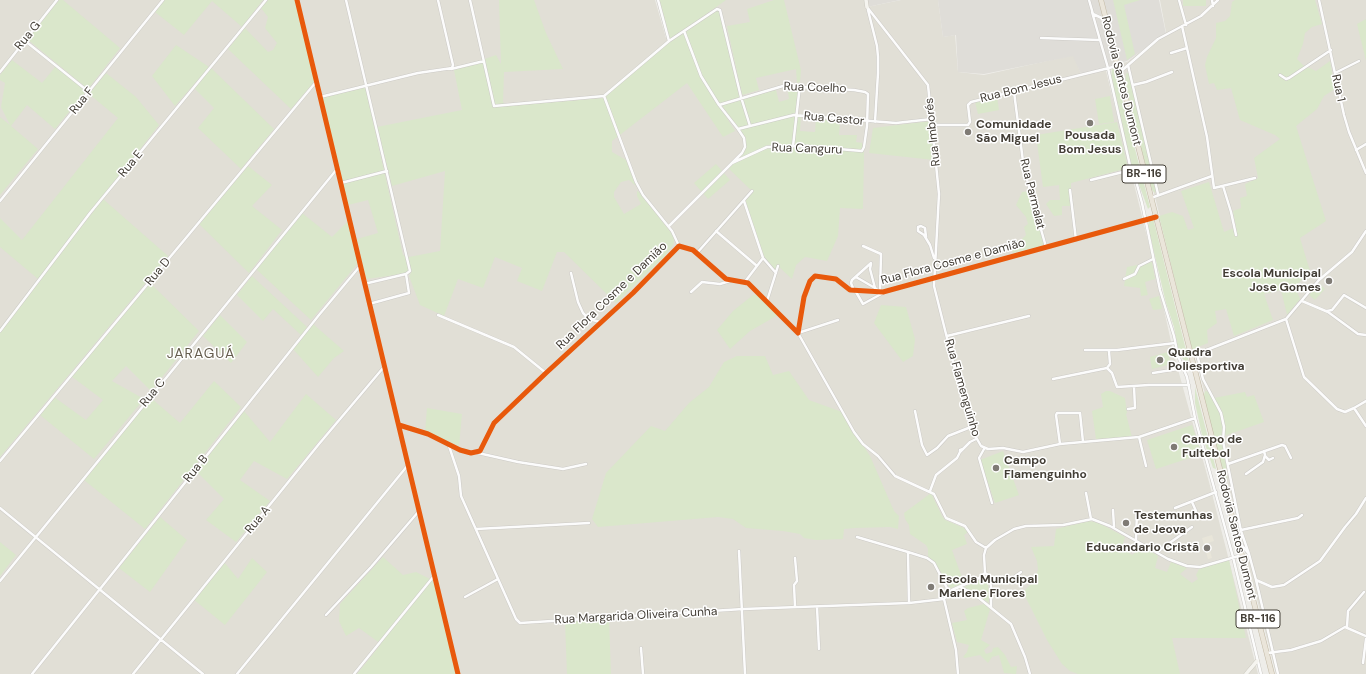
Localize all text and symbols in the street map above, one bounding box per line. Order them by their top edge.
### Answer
street label: Rodovia Santos Dumont [1098,15,1144,147]
street label: Rua G [12,19,44,53]
street label: Rua Bom Jesus [979,72,1063,106]
street label: Rua 1 [1328,73,1348,103]
street label: Rua Coelho [783,80,847,96]
street label: Rua F [67,85,97,117]
street label: Rua Imborés [922,97,944,167]
street label: Rua Castor [803,109,865,129]
place label: Comunidade São Miguel [976,118,1052,146]
marker: Pousada Bom Jesus [1085,118,1095,128]
marker: Comunidade São Miguel [963,127,973,137]
place label: Pousada Bom Jesus [1059,129,1121,157]
street label: Rua Canguru [771,141,843,157]
street label: Rua E [116,148,146,180]
street label: Rua Parmalat [1016,157,1048,231]
road number: BR-116 [1122,165,1166,183]
street label: Rua Flora Cosme e Damião [879,236,1027,288]
street label: Rua Flora Cosme e Damião [554,239,670,353]
street label: Rua D [142,255,174,289]
place label: Escola Municipal Jose Gomes [1223,267,1321,295]
marker: Escola Municipal Jose Gomes [1324,276,1334,286]
street label: Rua Flamenguinho [941,337,983,439]
district label: JARAGUÁ [167,346,235,362]
place label: Quadra Poliesportiva [1168,346,1245,374]
marker: Quadra Poliesportiva [1155,355,1165,365]
street label: Rua C [137,376,169,410]
place label: Campo de Fultebol [1182,433,1242,461]
marker: Campo de Fultebol [1169,442,1179,452]
street label: Rua B [181,452,211,486]
place label: Campo Flamenguinho [1004,454,1087,482]
marker: Campo Flamenguinho [991,463,1001,473]
street label: Rodovia Santos Dumont [1213,469,1259,601]
street label: Rua A [242,503,274,537]
place label: Testemunhas de Jeova [1134,509,1213,537]
marker: Testemunhas de Jeova [1121,518,1131,528]
place label: Educandario Cristã [1086,541,1199,555]
marker: Educandario Cristã [1202,543,1212,553]
place label: Escola Municipal Marlene Flores [939,573,1037,601]
marker: Escola Municipal Marlene Flores [926,582,936,592]
street label: Rua Margarida Oliveira Cunha [554,605,718,627]
road number: BR-116 [1236,610,1280,628]

